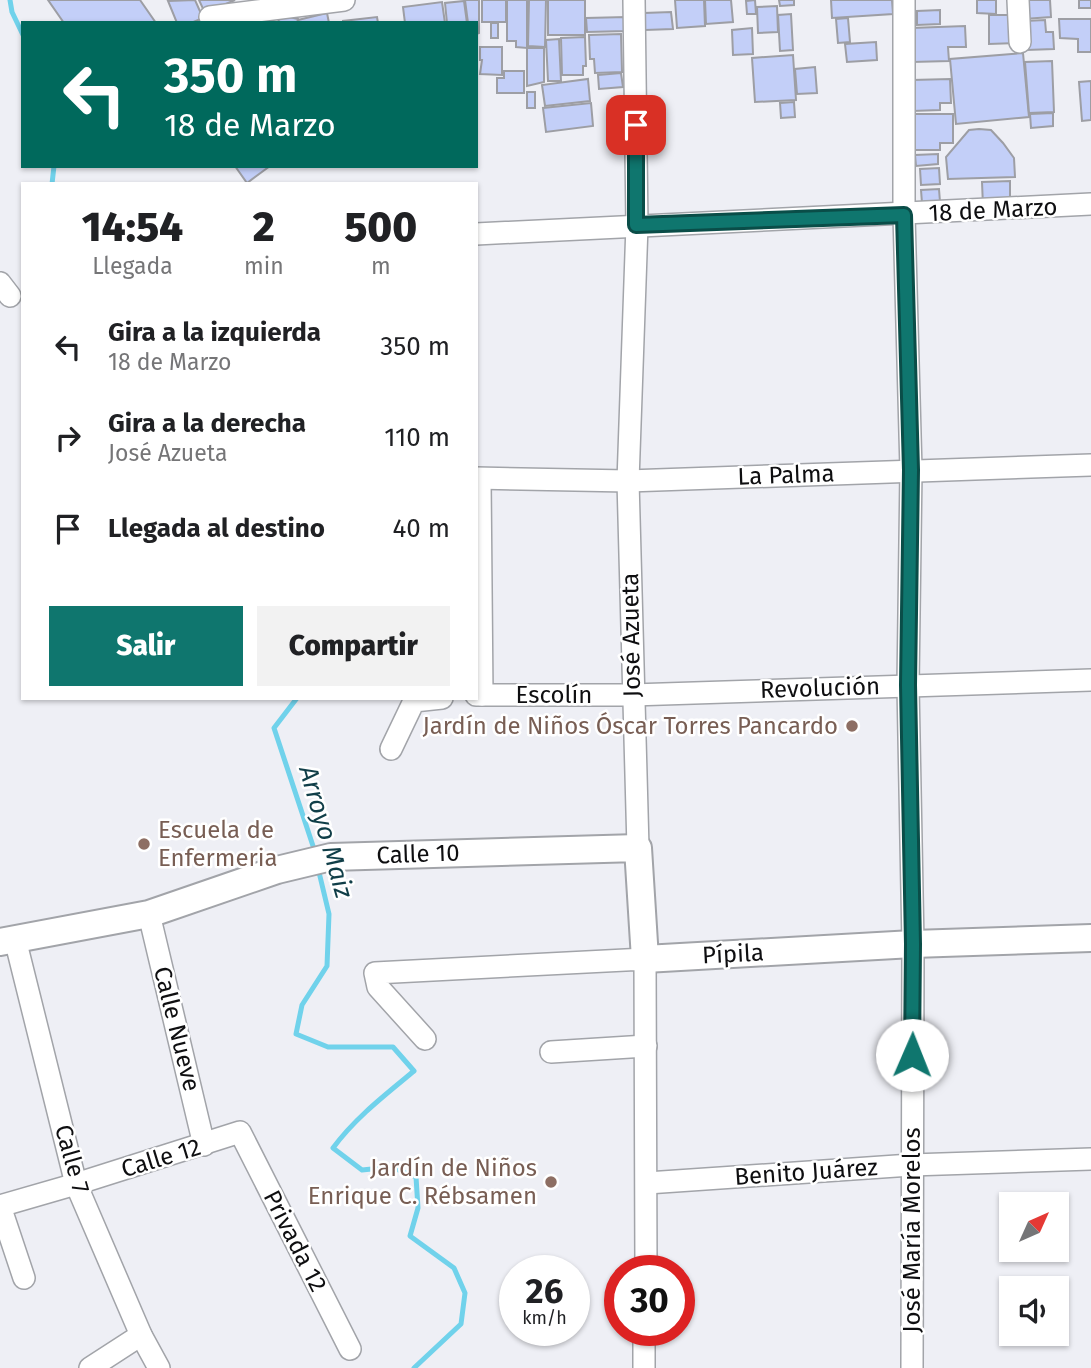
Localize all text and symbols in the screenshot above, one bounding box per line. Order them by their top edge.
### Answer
text: 350 m [164,46,297,105]
icon: left [49,49,140,140]
pin [606,95,666,155]
text: 18 de Marzo [164,106,336,144]
icon: arrive [617,106,655,144]
street label: 18 de Marzo [928,193,1058,227]
text: 14:54 [82,202,183,252]
text: 2 [253,202,275,252]
text: 500 [344,202,417,252]
text: Llegada [92,252,173,280]
text: min [244,252,284,280]
text: m [371,252,391,280]
text: Gira a la izquierda [108,317,321,348]
icon: left [49,328,87,366]
text: 350 m [380,331,450,362]
text: 18 de Marzo [108,348,232,376]
text: Gira a la derecha [108,408,306,439]
icon: right [49,419,87,457]
text: 110 m [384,422,450,453]
text: José Azueta [108,439,227,467]
street label: La Palma [737,459,835,491]
icon: arrive [49,510,87,548]
text: Llegada al destino [108,513,325,544]
text: 40 m [392,513,450,544]
street label: José Azueta [616,572,646,698]
button: Salir [49,606,243,686]
button: Compartir [257,606,450,686]
street label: Revolución [759,672,881,704]
street label: Escolín [516,681,592,709]
place label: Jardín de Niños Óscar Torres Pancardo [422,711,838,740]
marker: Jardín de Niños Óscar Torres Pancardo [844,718,860,734]
water label: Arroyo Maiz [292,761,360,903]
place label: Escuela de Enfermeria [158,816,278,872]
marker: Escuela de Enfermeria [136,836,152,852]
street label: Calle 10 [376,839,460,869]
street label: Pípila [701,938,765,970]
street label: Calle Nueve [148,964,206,1094]
position arrow [875,1018,949,1092]
street label: Calle 7 [49,1121,95,1197]
street label: José María Morelos [898,1127,926,1333]
street label: Calle 12 [118,1133,204,1183]
street label: Benito Juárez [733,1153,879,1191]
place label: Jardín de Niños Enrique C. Rébsamen [308,1154,537,1210]
marker: Jardín de Niños Enrique C. Rébsamen [543,1174,559,1190]
street label: Privada 12 [258,1186,332,1296]
north arrow [999,1192,1069,1262]
map controls [999,1192,1069,1346]
speed limit sign: 30 [604,1255,695,1346]
text: 26 [526,1270,563,1312]
button: sound [999,1276,1069,1346]
text: km/h [522,1307,567,1329]

